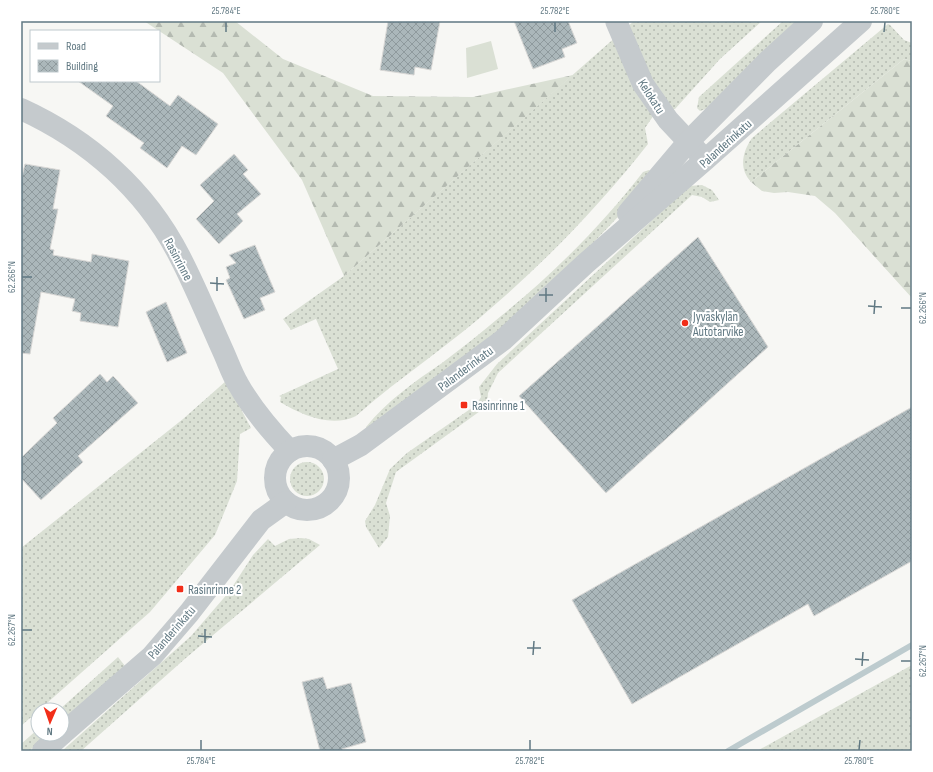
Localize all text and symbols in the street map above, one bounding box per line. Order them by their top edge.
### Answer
text: 25.784°E [211,5,241,17]
text: 25.782°E [540,5,570,17]
text: 25.780°E [870,5,900,17]
legend [30,30,160,82]
text: Road [66,39,86,54]
text: Building [66,59,98,74]
street label: Kelokatu [634,76,668,117]
street label: Palanderinkatu [696,116,755,171]
street label: Rasinrinne [160,235,196,284]
text: 62.266°N [6,261,18,293]
text: 62.266°N [917,292,929,324]
place label: Jyväskylän Autotarvike [692,309,743,340]
marker: Jyväskylän Autotarvike [680,318,690,328]
street label: Palanderinkatu [435,343,496,395]
place label: Rasinrinne 1 [472,398,525,414]
marker: Rasinrinne 1 [459,400,469,410]
place label: Rasinrinne 2 [188,582,241,598]
marker: Rasinrinne 2 [175,584,185,594]
street label: Palanderinkatu [144,603,199,662]
text: 62.267°N [6,614,18,646]
text: 62.267°N [917,645,929,677]
north arrow [30,702,70,742]
text: N [46,725,53,738]
text: 25.784°E [186,755,216,767]
text: 25.782°E [515,755,545,767]
text: 25.780°E [844,755,874,767]

